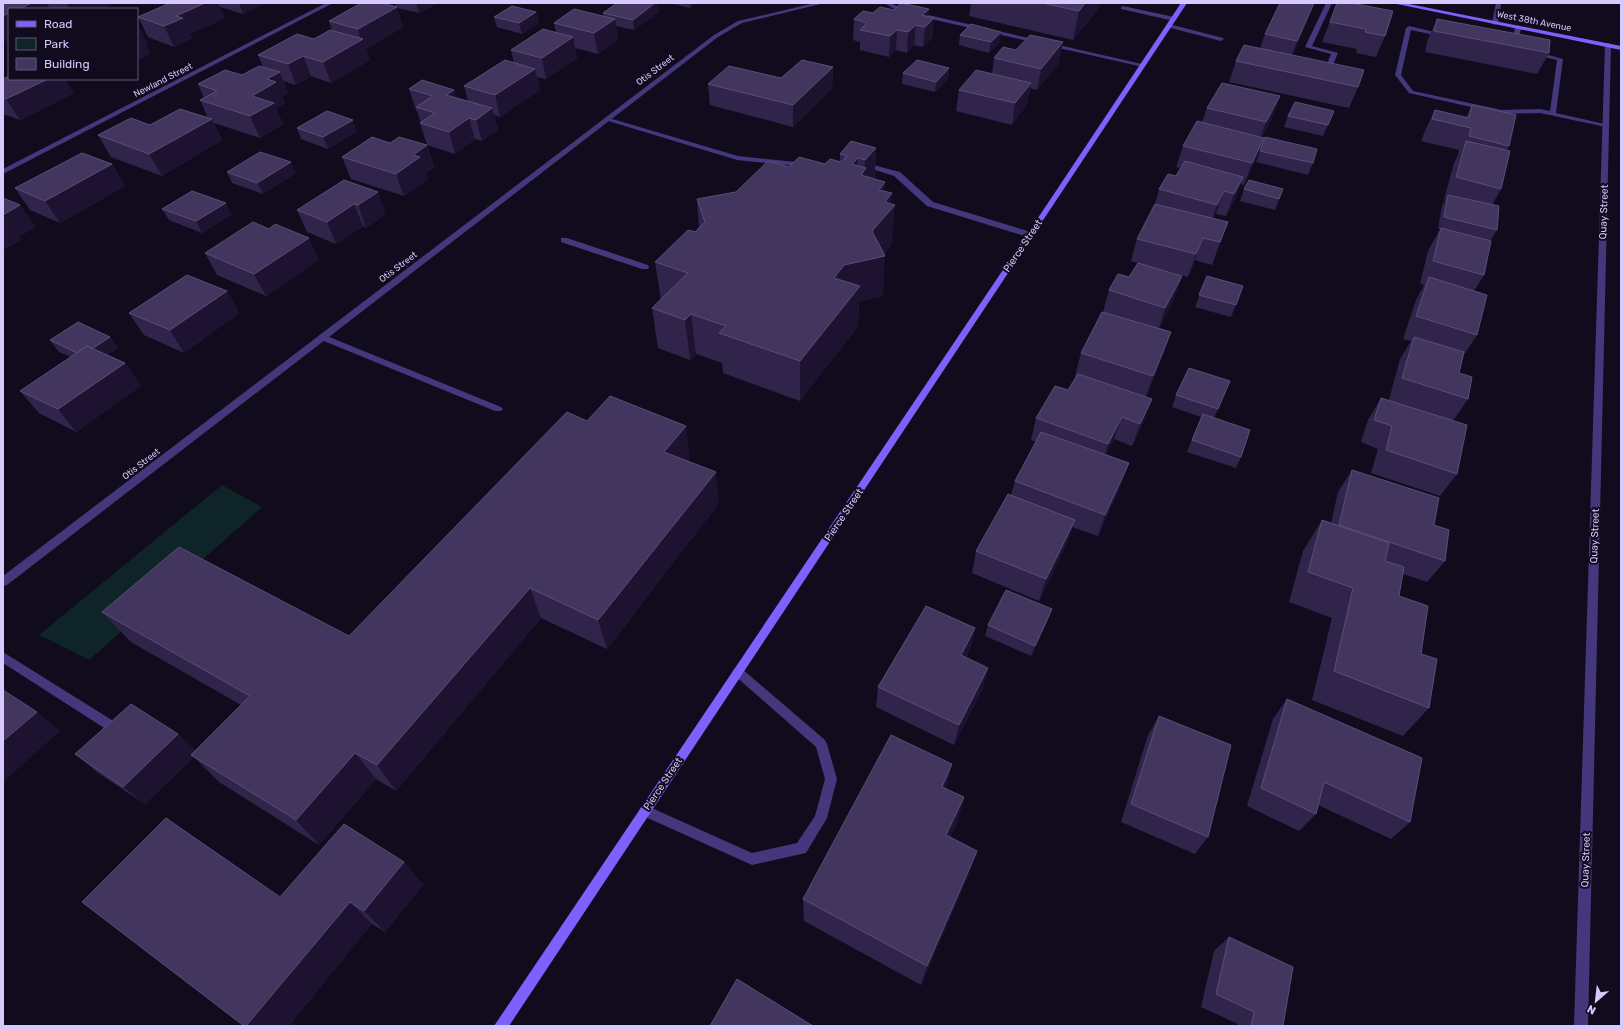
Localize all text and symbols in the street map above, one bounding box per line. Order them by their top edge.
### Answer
legend [8,8,138,80]
street label: West 38th Avenue [1496,9,1572,33]
text: Road [44,17,72,31]
text: Park [44,37,70,51]
street label: Otis Street [634,52,676,87]
text: Building [44,57,90,71]
street label: Newland Street [132,61,194,99]
street label: Quay Street [1597,184,1611,240]
street label: Pierce Street [1001,217,1045,274]
street label: Otis Street [377,249,419,284]
street label: Otis Street [120,446,162,482]
street label: Pierce Street [822,486,866,543]
street label: Quay Street [1588,508,1602,564]
street label: Pierce Street [641,755,685,812]
street label: Quay Street [1579,832,1593,888]
north arrow [1576,981,1616,1021]
text: N [1585,1002,1598,1017]

